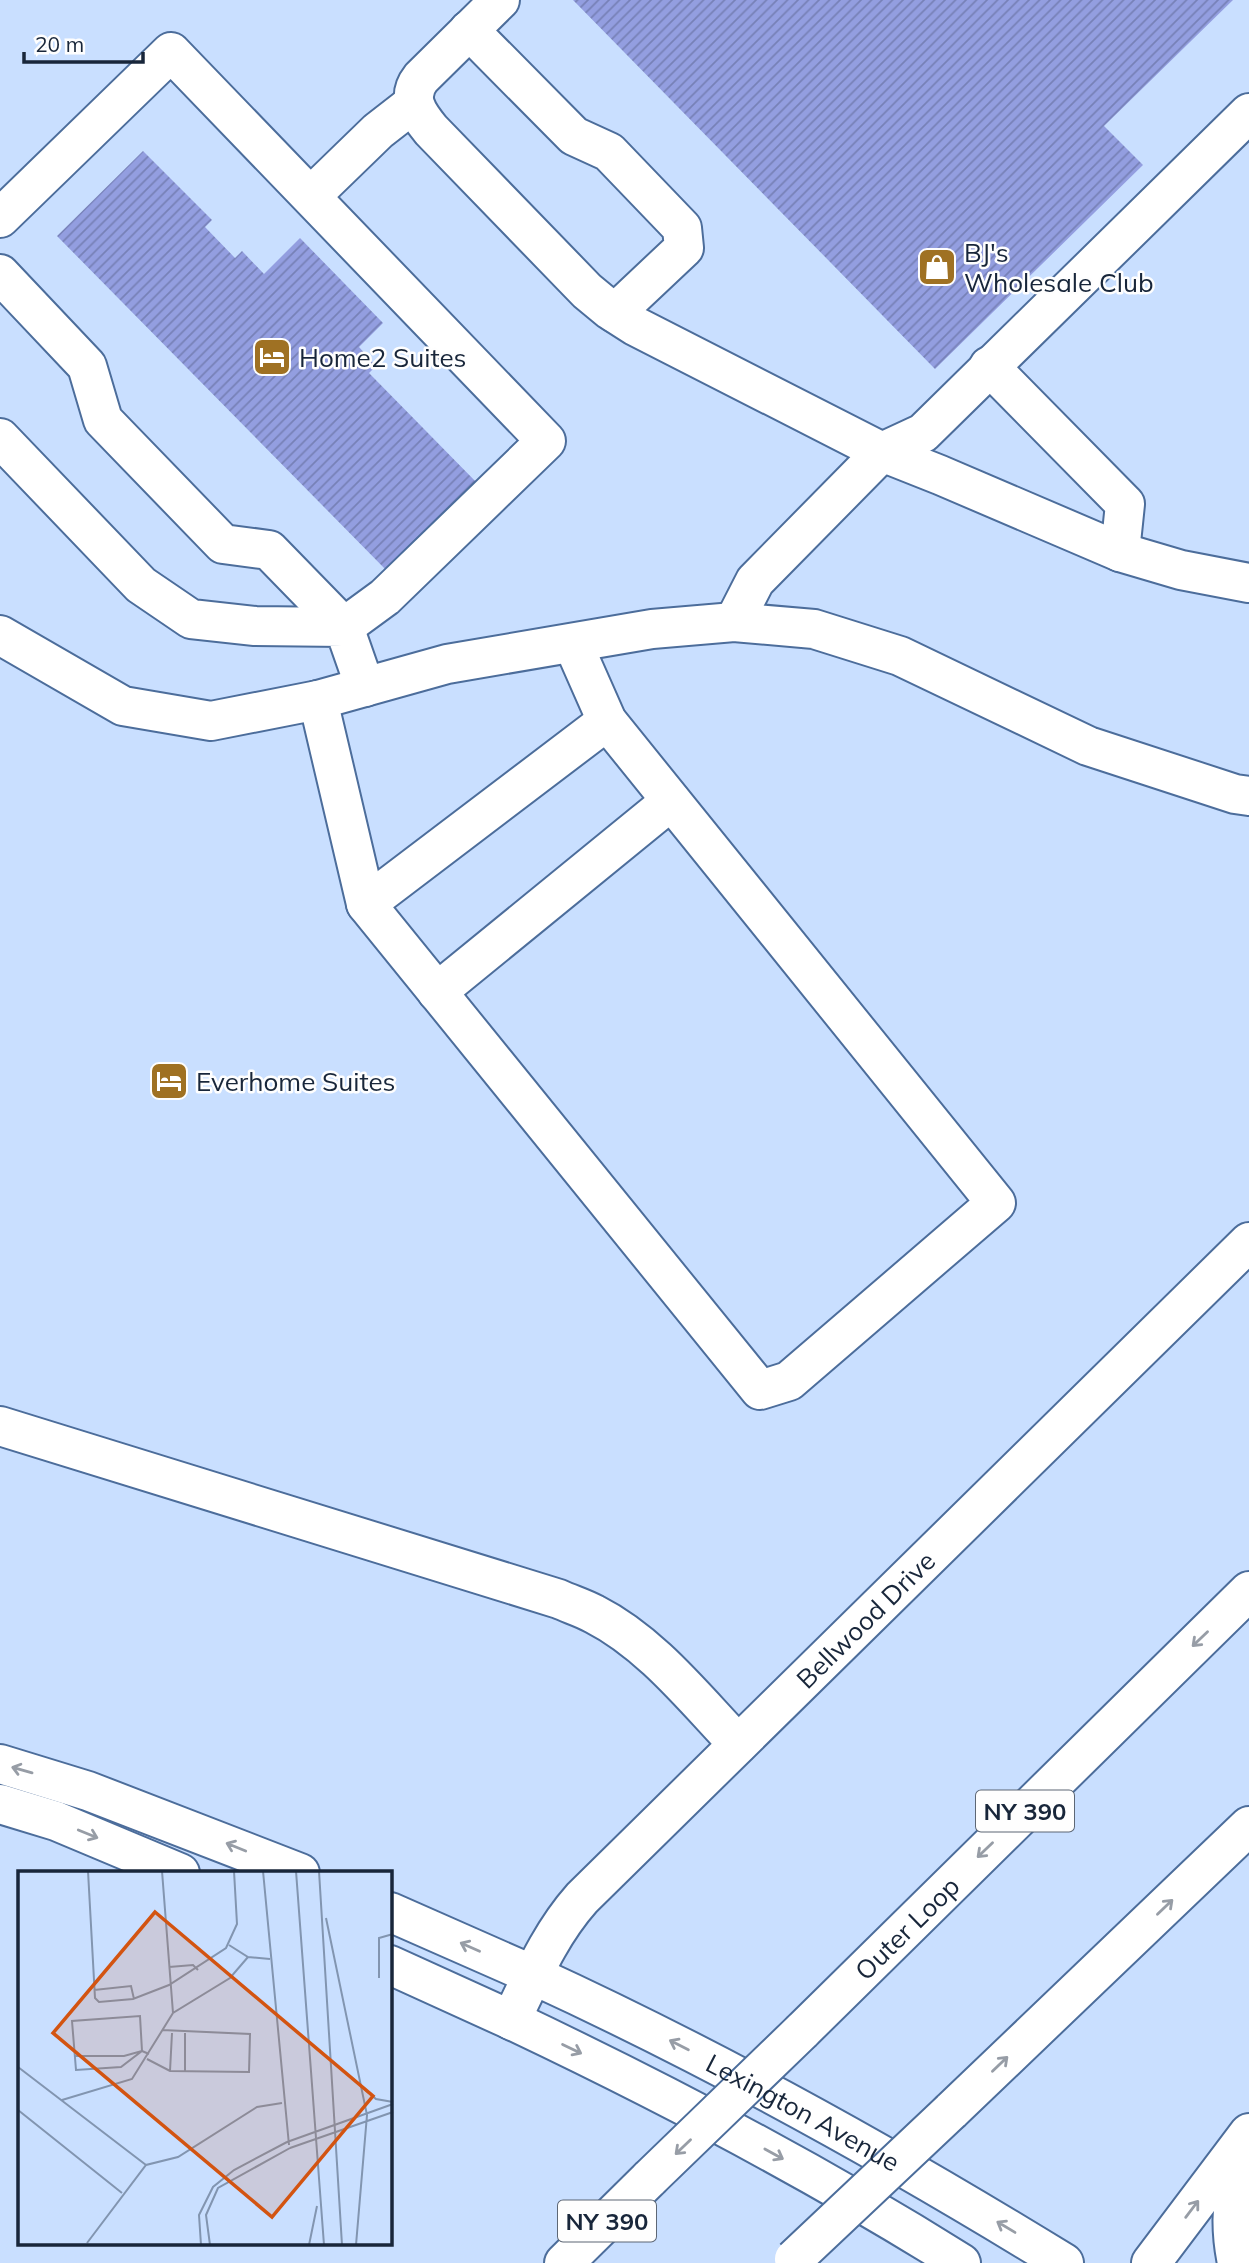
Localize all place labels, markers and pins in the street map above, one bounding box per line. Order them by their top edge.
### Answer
place label: BJ's Wholesale Club [964,236,1154,299]
shop icon: BJ's Wholesale Club [916,246,958,288]
hotel icon: Home2 Suites [251,336,293,378]
place label: Home2 Suites [299,341,467,374]
hotel icon: Everhome Suites [148,1060,190,1102]
place label: Everhome Suites [196,1065,396,1098]

